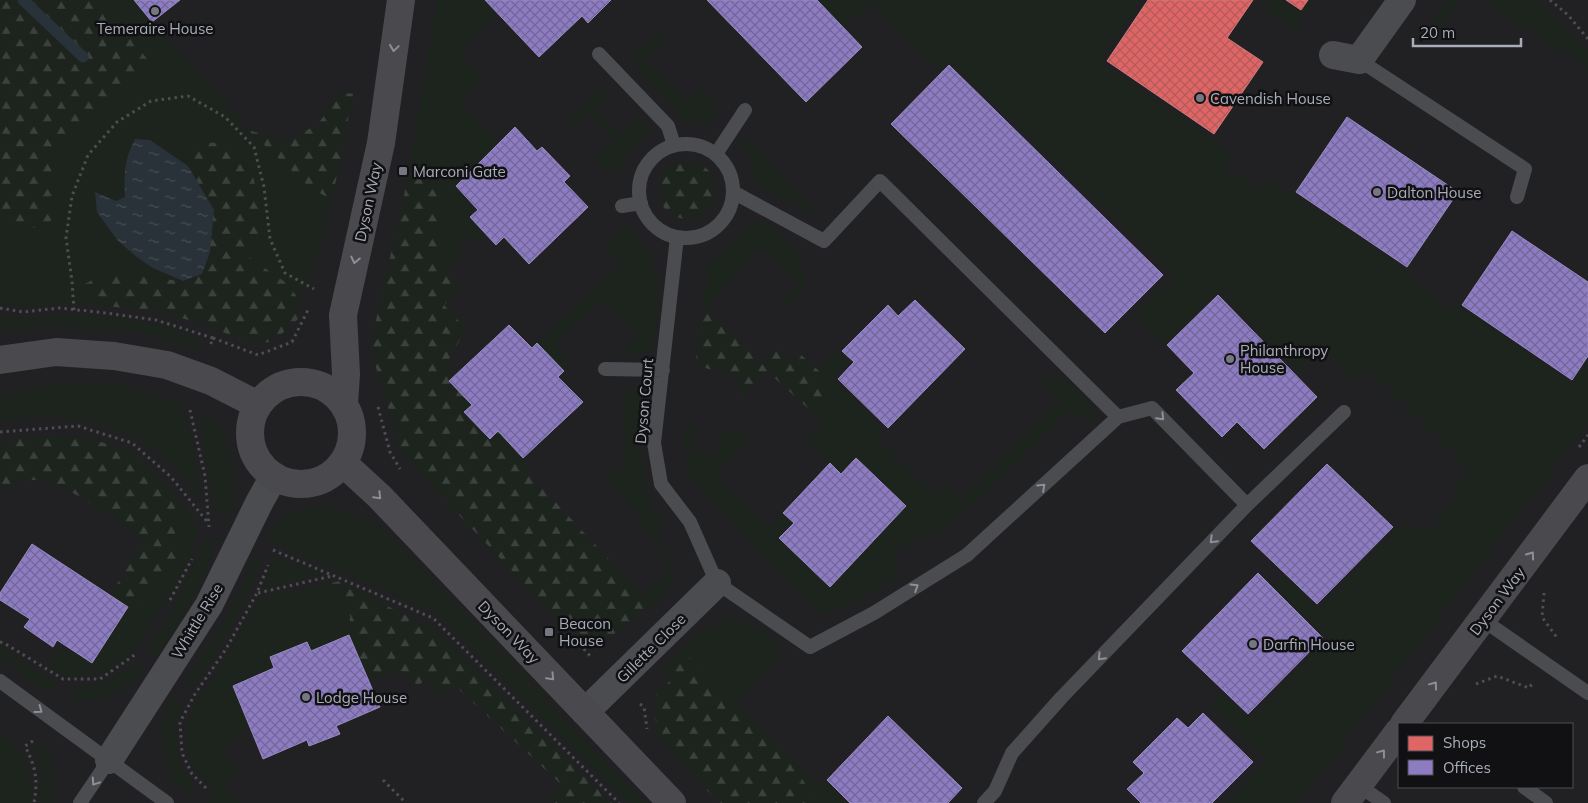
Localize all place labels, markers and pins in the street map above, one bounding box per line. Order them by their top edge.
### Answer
marker: Temeraire House [149,5,161,17]
place label: Temeraire House [96,19,214,38]
place label: Cavendish House [1210,89,1331,108]
marker: Cavendish House [1194,92,1206,104]
place label: Marconi Gate [413,162,506,181]
marker: Marconi Gate [397,165,409,177]
place label: Dalton House [1387,183,1482,202]
marker: Dalton House [1371,186,1383,198]
place label: Philanthropy House [1240,341,1328,377]
marker: Philanthropy House [1224,353,1236,365]
place label: Beacon House [559,614,611,650]
marker: Beacon House [543,626,555,638]
place label: Darfin House [1263,635,1355,654]
marker: Darfin House [1247,638,1259,650]
place label: Lodge House [316,688,407,707]
marker: Lodge House [300,691,312,703]

